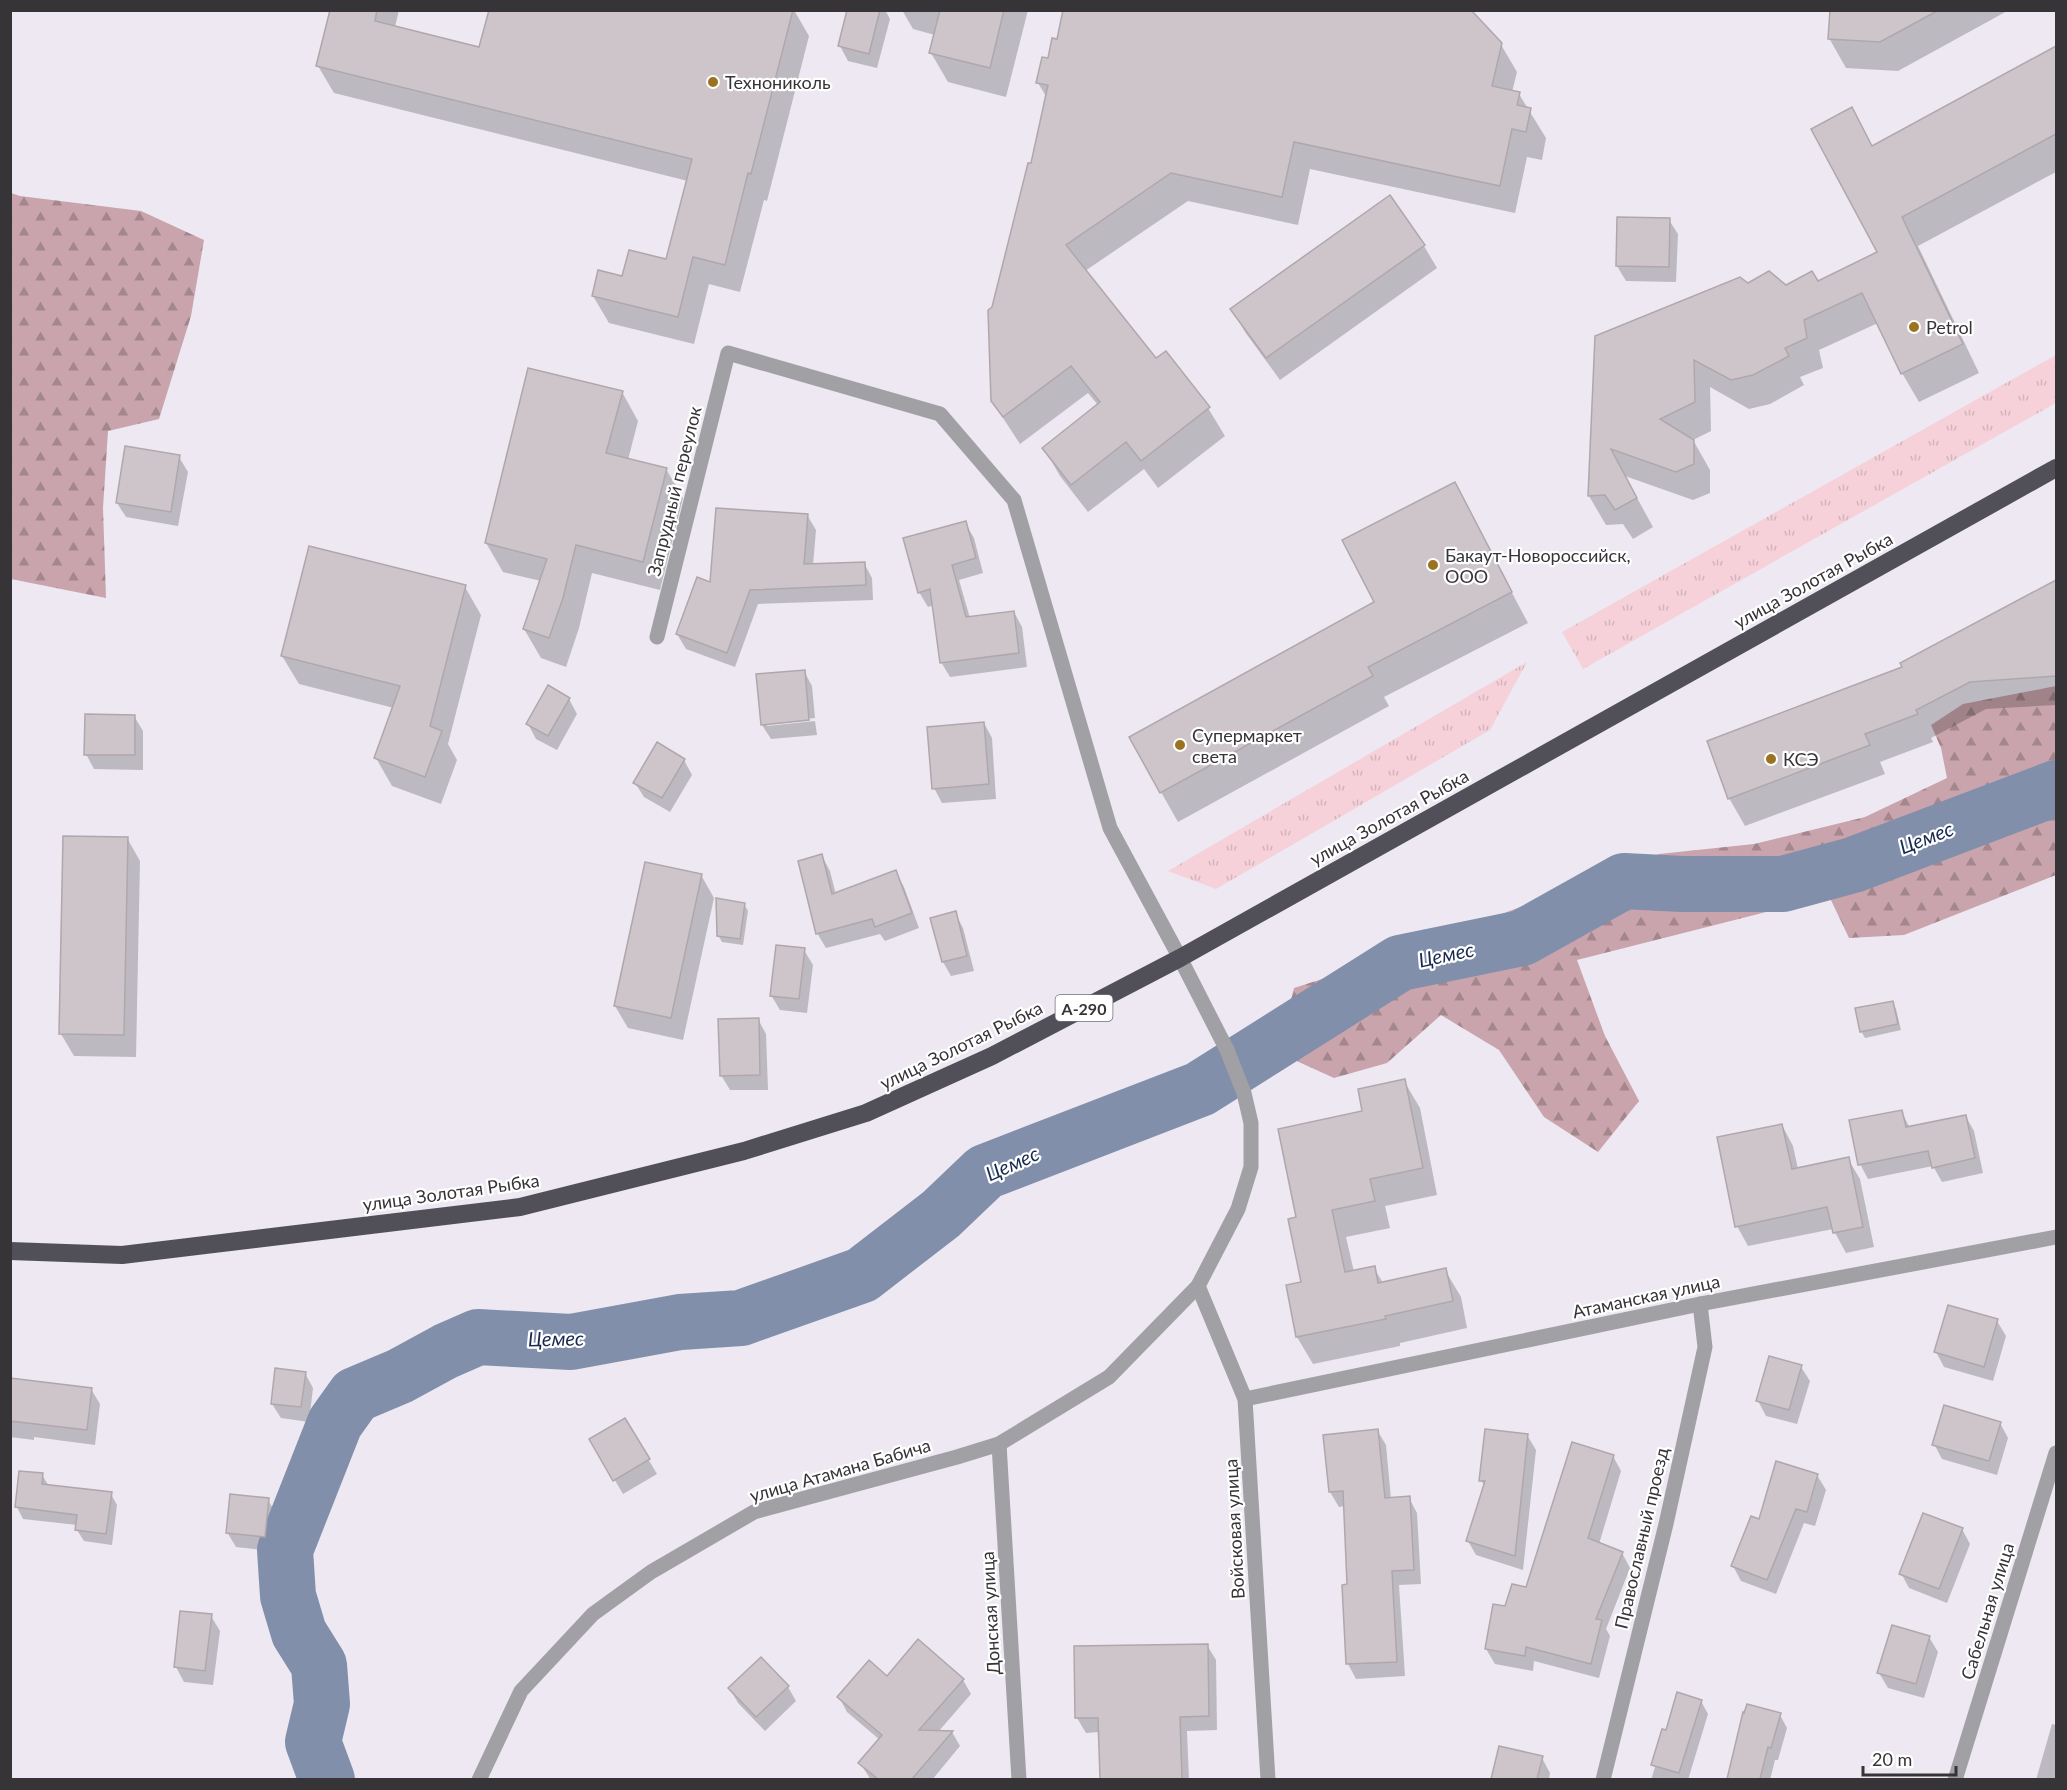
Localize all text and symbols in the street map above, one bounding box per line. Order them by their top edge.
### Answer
place label: Технониколь [725,71,831,93]
marker: Технониколь [706,75,720,89]
place label: Petrol [1926,316,1973,338]
marker: Petrol [1907,320,1921,334]
street label: Запрудный переулок [642,403,706,578]
street label: улица Золотая Рыбка [1730,527,1896,633]
place label: Бакаут-Новороссийск, ООО [1445,544,1631,587]
marker: Бакаут-Новороссийск, ООО [1426,558,1440,572]
place label: Супермаркет света [1192,724,1302,767]
marker: Супермаркет света [1173,738,1187,752]
place label: КСЭ [1783,748,1819,770]
marker: КСЭ [1764,752,1778,766]
street label: улица Золотая Рыбка [1306,764,1472,870]
water label: Цемес [1896,816,1956,858]
water label: Цемес [1416,936,1476,972]
road number: А-290 [1056,995,1112,1021]
street label: улица Золотая Рыбка [876,996,1046,1094]
water label: Цемес [982,1141,1042,1185]
street label: улица Золотая Рыбка [361,1169,541,1215]
street label: Атаманская улица [1570,1270,1722,1322]
water label: Цемес [528,1326,584,1350]
street label: улица Атамана Бабича [747,1434,933,1506]
street label: Православный проезд [1609,1445,1673,1631]
street label: Войсковая улица [1219,1458,1249,1600]
street label: Сабельная улица [1956,1540,2018,1682]
street label: Донская улица [976,1551,1004,1675]
scale bar [1863,1739,1956,1777]
text: 20 m [1872,1748,1912,1770]

